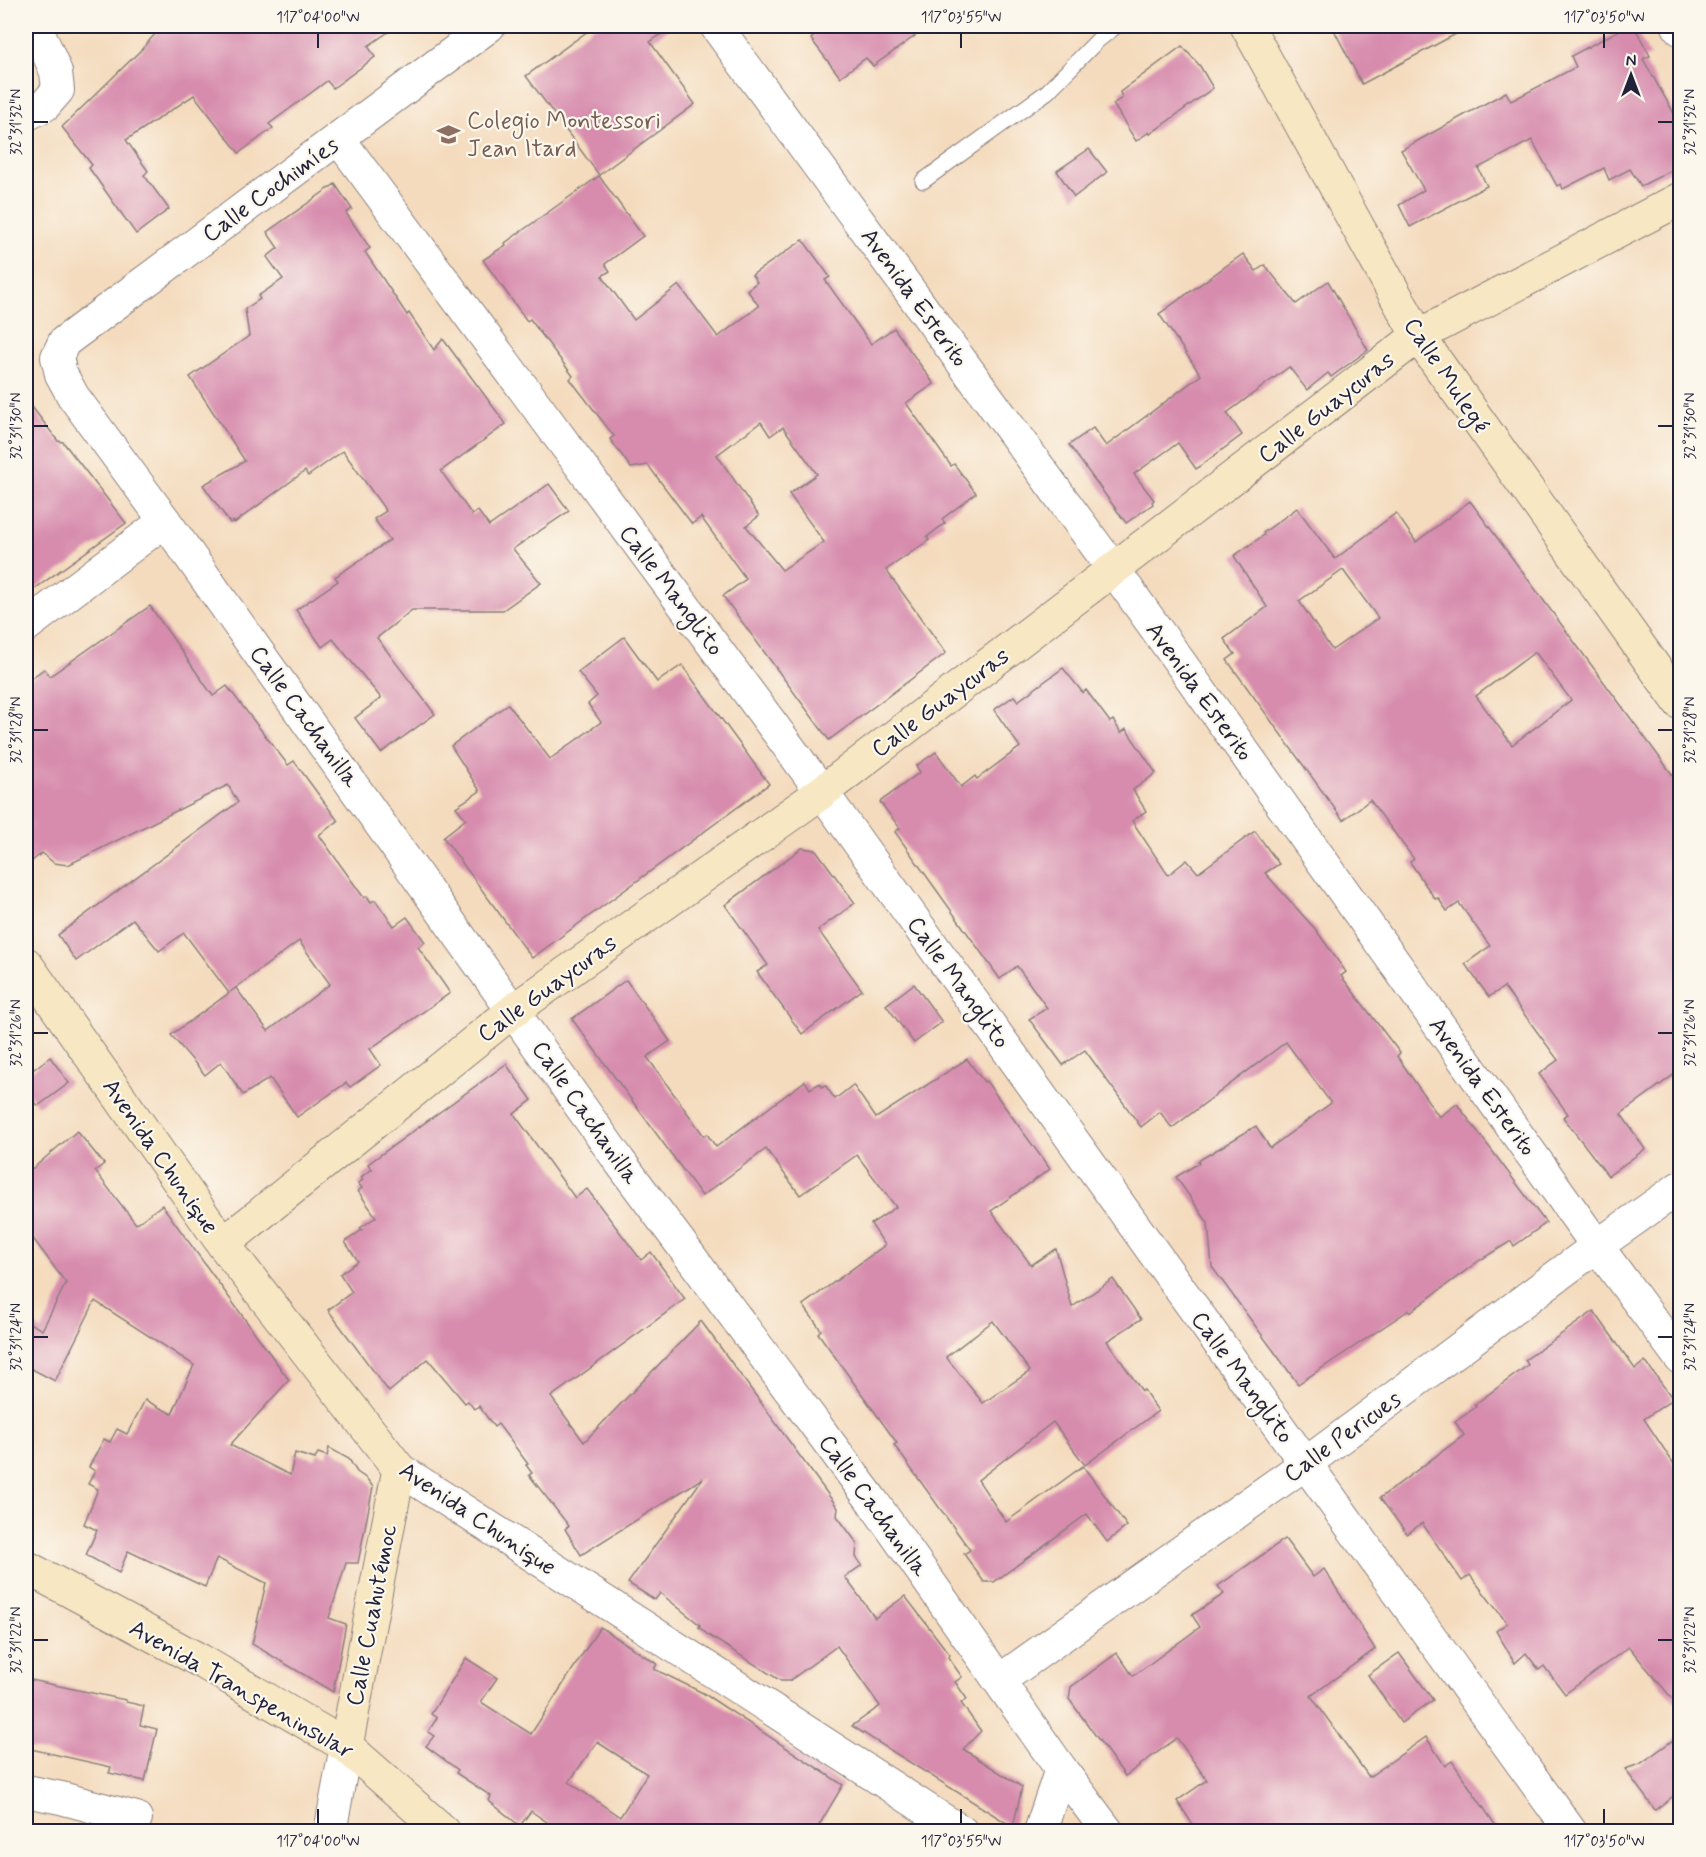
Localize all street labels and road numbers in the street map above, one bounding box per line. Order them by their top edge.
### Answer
street label: Calle Cochimíes [196,130,346,250]
street label: Avenida Esterito [853,222,975,374]
street label: Calle Mulegé [1394,312,1496,441]
street label: Calle Guaycuras [1252,345,1402,471]
street label: Calle Manglito [610,519,730,664]
street label: Avenida Esterito [1138,616,1260,768]
street label: Calle Cachanilla [242,640,366,795]
street label: Calle Guaycuras [866,641,1016,765]
street label: Calle Manglito [898,911,1016,1056]
street label: Calle Guaycuras [472,928,624,1050]
street label: Avenida Esterito [1421,1011,1543,1163]
street label: Calle Cachanilla [524,1035,646,1191]
street label: Avenida Chunique [95,1073,225,1241]
street label: Calle Manglito [1182,1306,1300,1451]
street label: Calle Pericues [1278,1384,1408,1490]
street label: Calle Cachanilla [811,1429,935,1584]
street label: Avenida Chunique [393,1455,562,1583]
street label: Calle Cuahutémoc [340,1522,405,1709]
street label: Avenida Transpeninsular [123,1613,359,1767]

